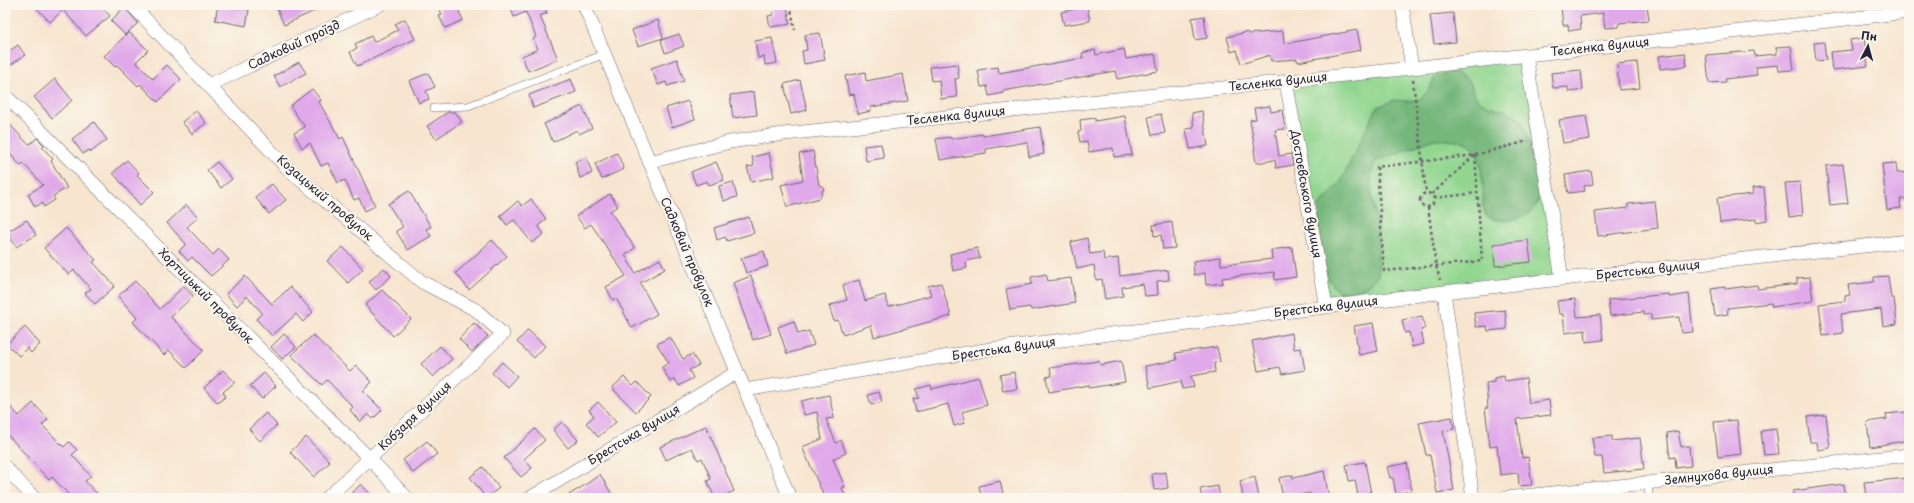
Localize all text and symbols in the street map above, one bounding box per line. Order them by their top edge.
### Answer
street label: Садковий проїзд [245,15,343,73]
north arrow [1848,26,1888,66]
text: Пн [1860,26,1878,45]
street label: Тесленка вулиця [1550,32,1650,60]
street label: Тесленка вулиця [1228,67,1328,95]
street label: Тесленка вулиця [906,101,1006,129]
street label: Достоєвського вулиця [1287,127,1327,260]
street label: Козацький провулок [273,150,379,245]
street label: Садковий провулок [657,194,719,310]
street label: Хортицький провулок [155,243,259,348]
street label: Брестська вулиця [1595,255,1701,283]
street label: Брестська вулиця [1273,291,1379,321]
street label: Брестська вулиця [951,332,1057,364]
street label: Кобзаря вулиця [374,377,455,454]
street label: Брестська вулиця [584,400,683,469]
street label: Земнухова вулиця [1663,459,1774,489]

